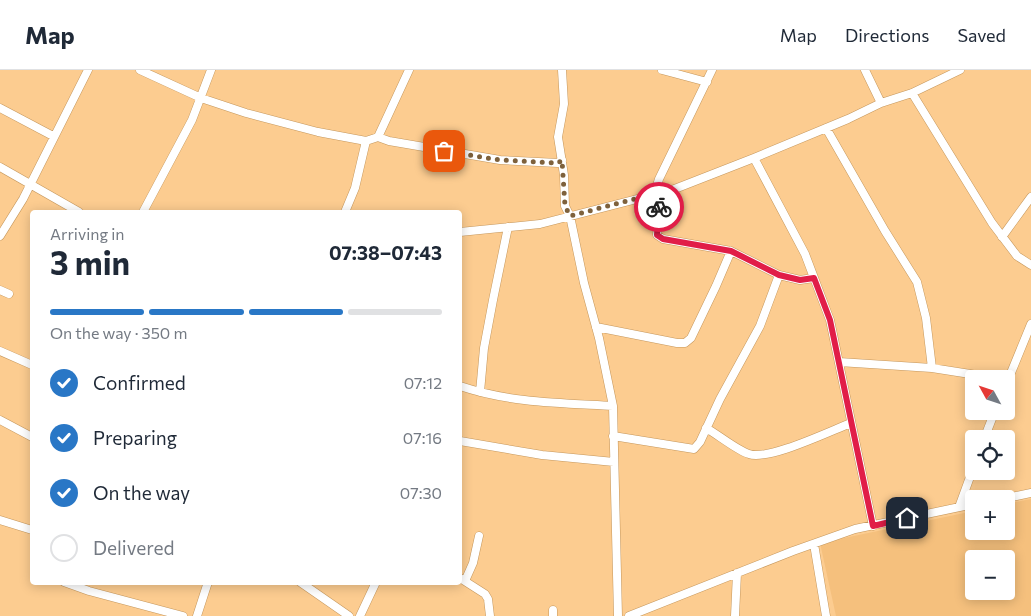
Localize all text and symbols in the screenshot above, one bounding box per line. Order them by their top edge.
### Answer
text: Map [25,20,75,49]
text: Map [780,24,817,46]
text: Directions [845,24,929,46]
text: Saved [957,24,1006,46]
pin [423,130,465,172]
icon: bag [430,137,458,165]
courier [634,182,684,232]
icon: bike [645,193,673,221]
text: Arriving in [50,224,124,243]
text: 07:38–07:43 [329,241,442,264]
text: 3 min [50,242,130,282]
text: On the way · 350 m [50,323,187,342]
icon: check [50,369,78,397]
north arrow [965,370,1015,420]
map controls [965,370,1015,600]
text: Confirmed [93,371,186,394]
text: 07:12 [404,373,442,392]
icon: check [50,424,78,452]
text: Preparing [93,426,177,449]
text: 07:16 [403,428,442,447]
button: locate [965,430,1015,480]
icon: check [50,479,78,507]
text: On the way [93,481,190,504]
text: 07:30 [400,483,442,502]
button: + [965,490,1015,540]
pin [886,497,928,539]
icon: home [893,504,921,532]
text: Delivered [93,536,174,559]
button: − [965,550,1015,600]

